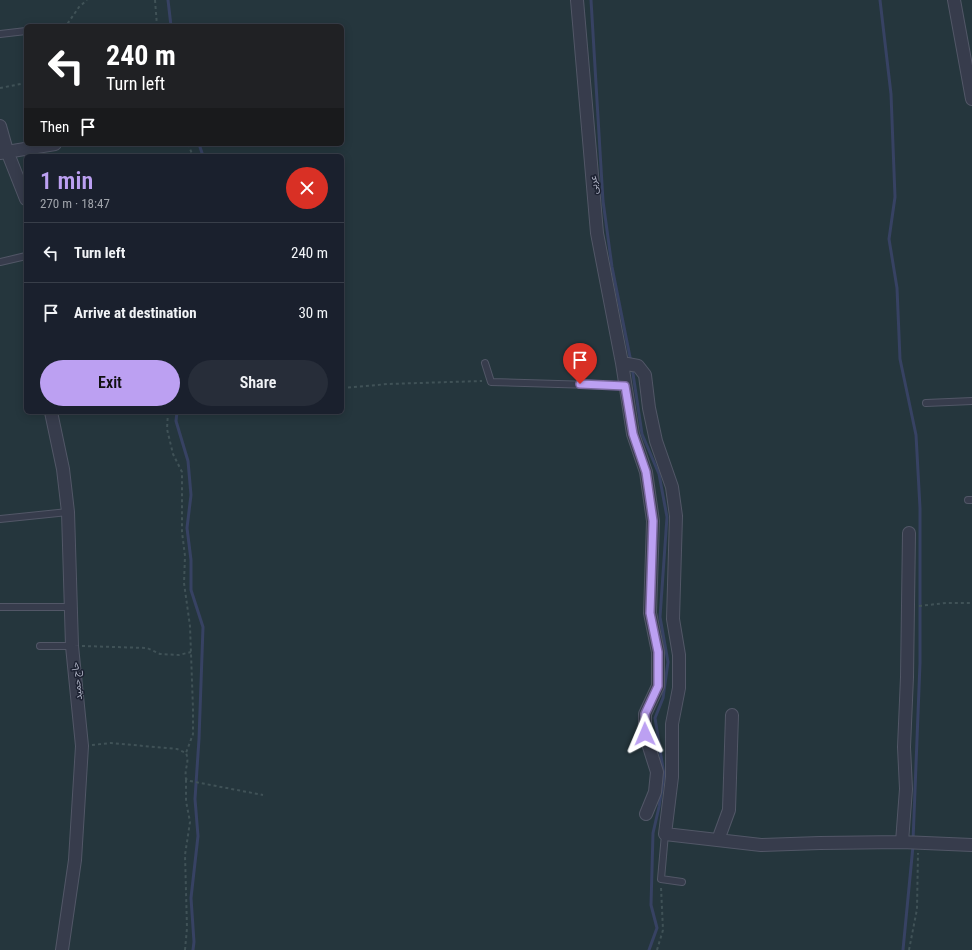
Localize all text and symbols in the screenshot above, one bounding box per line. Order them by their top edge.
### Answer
text: 240 m [106,39,176,72]
icon: left [40,40,92,92]
text: Turn left [106,73,165,94]
icon: arrive [77,116,99,138]
text: Then [40,118,69,136]
text: 1 min [40,167,93,195]
button: close [286,167,328,209]
street label: عربی [587,175,601,195]
text: 270 m · 18:47 [40,196,110,211]
icon: left [40,242,62,264]
text: Turn left [74,244,125,262]
text: 240 m [291,244,328,262]
icon: arrive [40,302,62,324]
text: Arrive at destination [74,304,197,322]
text: 30 m [298,304,328,322]
pin [563,343,597,384]
icon: arrive [569,349,591,371]
button: Exit [40,360,180,406]
button: Share [188,360,328,406]
street label: حاج حمید [69,661,86,701]
position arrow [624,713,666,755]

